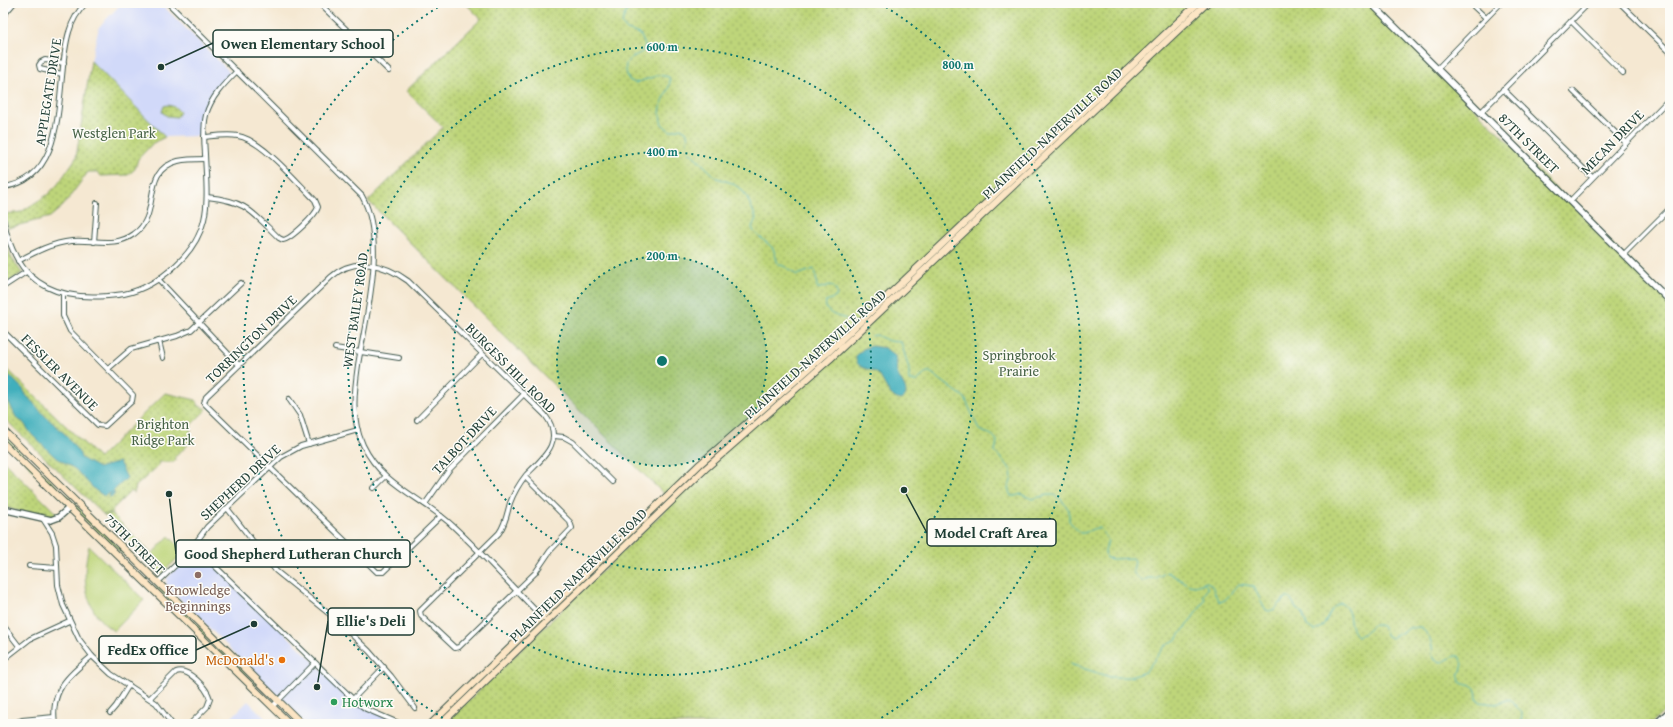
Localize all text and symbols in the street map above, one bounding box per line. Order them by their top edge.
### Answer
callout: Owen Elementary School [213,30,393,57]
text: Owen Elementary School [221,33,385,54]
street label: APPLEGATE DRIVE [30,37,66,147]
text: 600 m [646,38,679,55]
text: 800 m [942,56,975,73]
street label: PLAINFIELD-NAPERVILLE ROAD [978,63,1126,203]
street label: MECAN DRIVE [1576,105,1648,179]
street label: 87TH STREET [1494,108,1564,178]
park label: Westglen Park [72,123,157,143]
text: 400 m [646,143,679,160]
text: 200 m [646,247,679,264]
street label: WEST BAILEY ROAD [337,251,373,369]
street label: PLAINFIELD-NAPERVILLE ROAD [740,285,890,423]
street label: TORRINGTON DRIVE [201,290,301,388]
street label: BURGESS HILL ROAD [461,318,561,418]
street label: FESSLER AVENUE [17,329,103,415]
park label: Springbrook Prairie [982,345,1056,381]
centre of rings [655,354,669,368]
street label: TALBOT DRIVE [427,401,501,479]
park label: Brighton Ridge Park [131,414,195,450]
street label: SHEPHERD DRIVE [195,439,285,525]
street label: PLAINFIELD-NAPERVILLE ROAD [505,504,651,646]
street label: 75TH STREET [100,509,170,579]
callout: Model Craft Area [927,519,1056,546]
text: Model Craft Area [934,522,1048,543]
callout: Good Shepherd Lutheran Church [176,540,410,567]
text: Good Shepherd Lutheran Church [184,543,402,564]
marker: Knowledge Beginnings [193,570,203,580]
place label: Knowledge Beginnings [165,580,231,616]
callout: Ellie's Deli [328,608,414,635]
text: Ellie's Deli [336,610,406,631]
callout: FedEx Office [99,636,196,663]
text: FedEx Office [107,639,189,660]
place label: McDonald's [206,650,274,670]
marker: McDonald's [277,655,287,665]
place label: Hotworx [342,692,394,712]
marker: Hotworx [329,697,339,707]

